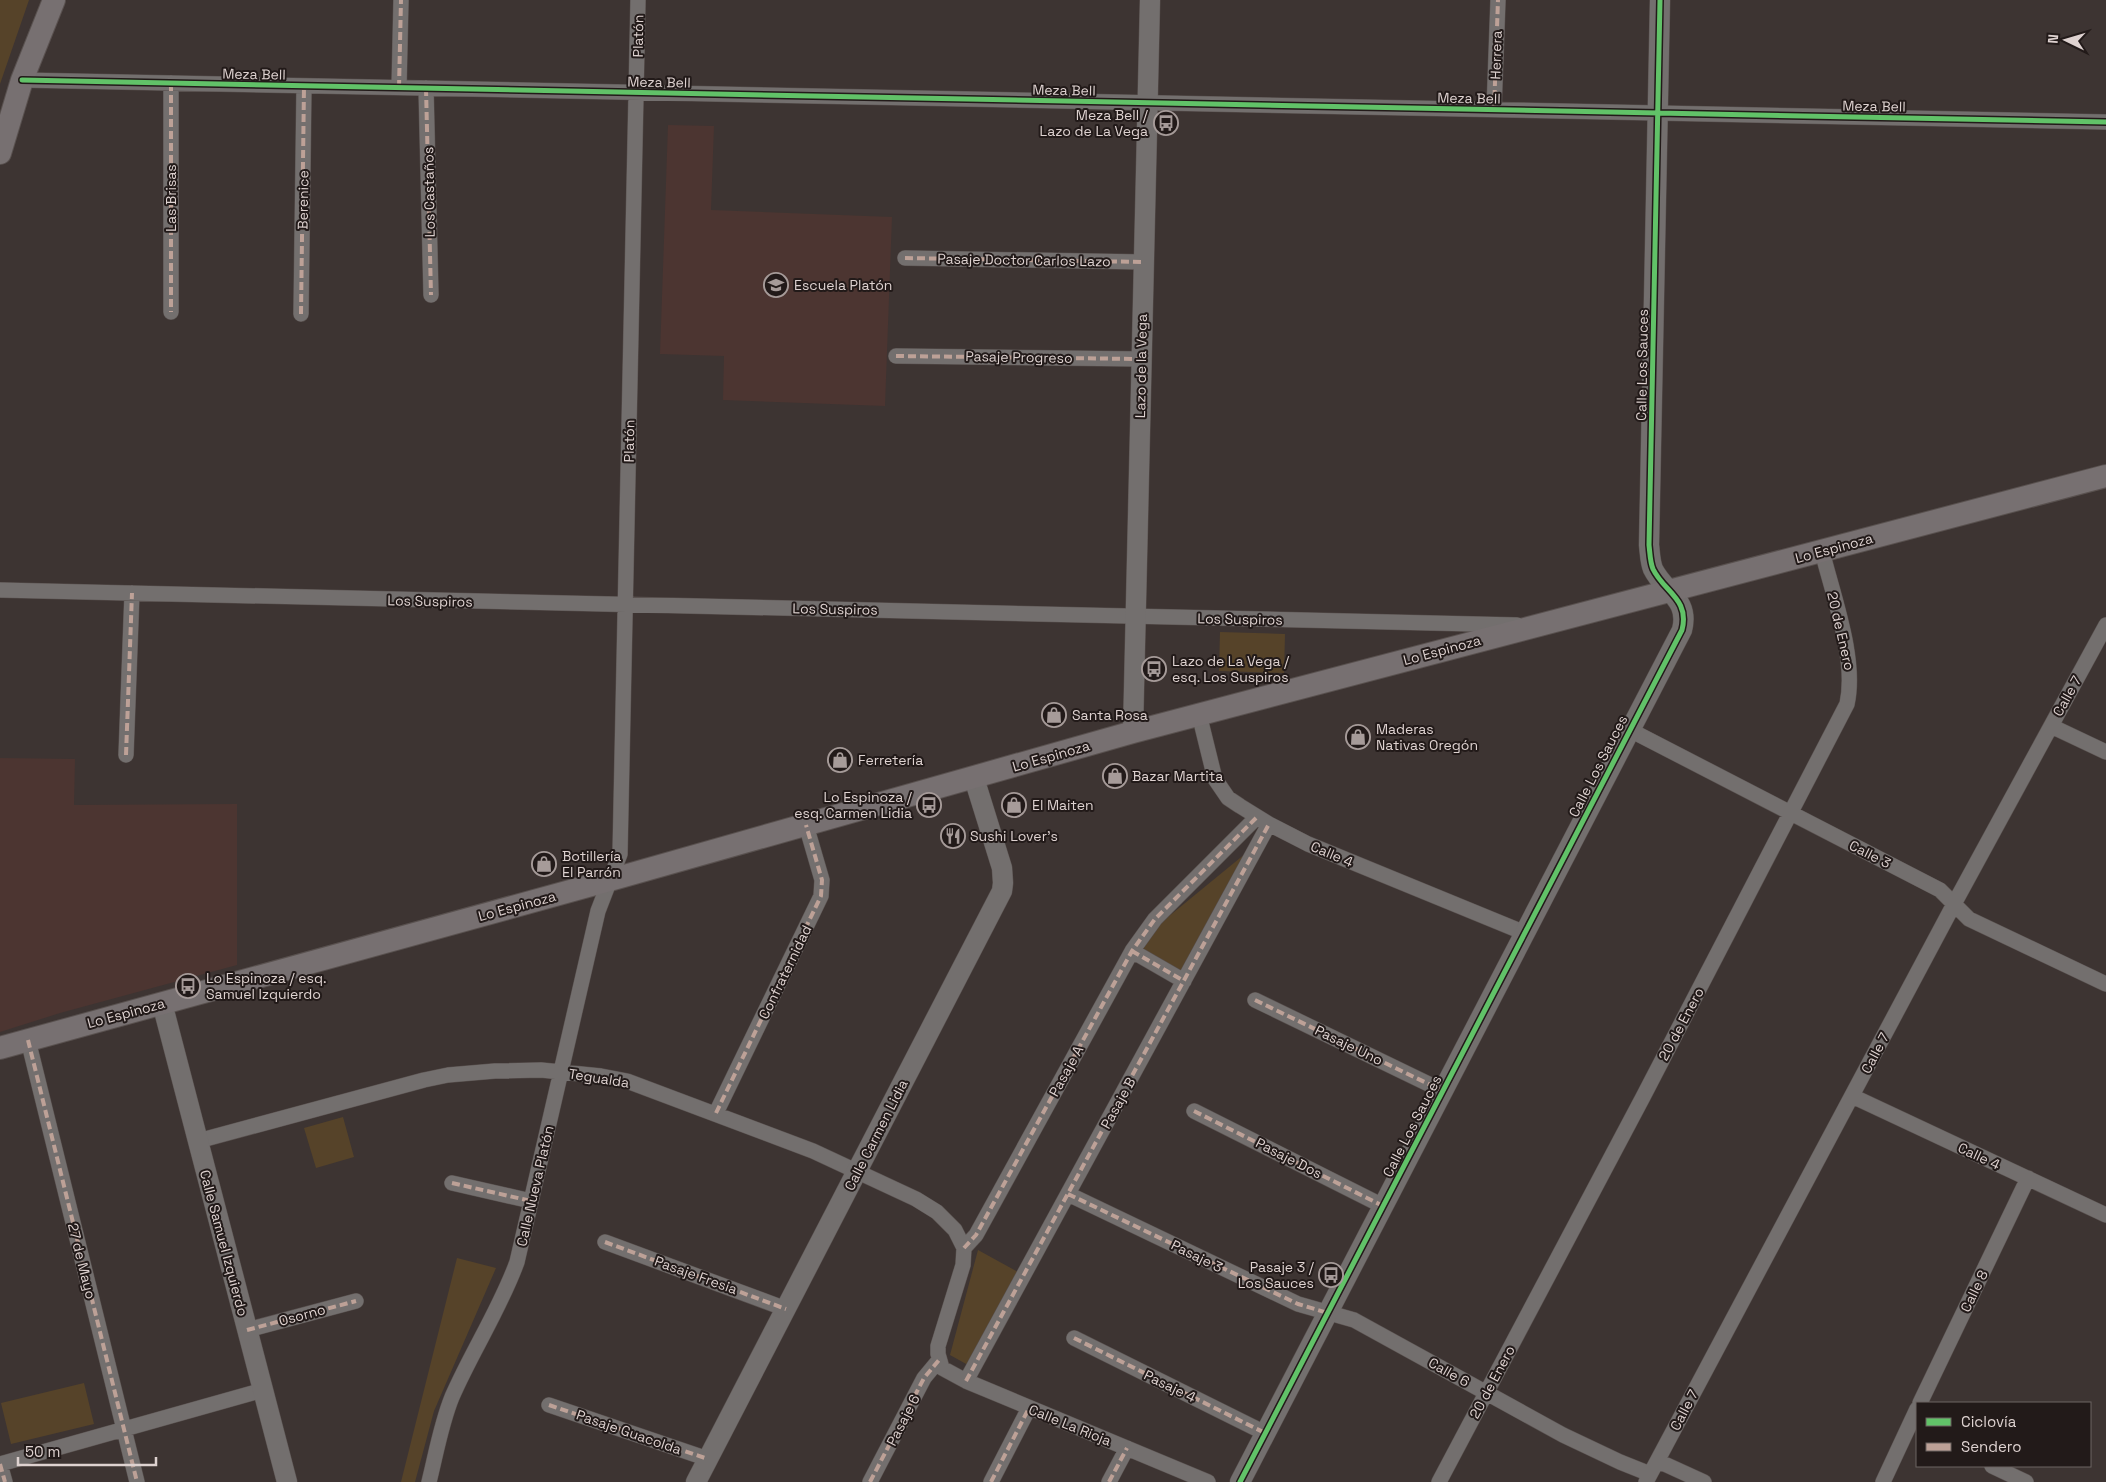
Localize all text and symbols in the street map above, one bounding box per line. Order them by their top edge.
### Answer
street label: Platón [629,14,647,58]
north arrow [2041,15,2091,65]
street label: Herrera [1486,30,1506,80]
text: N [2044,33,2062,44]
street label: Meza Bell [222,64,286,84]
street label: Meza Bell [627,72,691,92]
street label: Meza Bell [1032,80,1096,100]
street label: Meza Bell [1437,88,1501,108]
street label: Meza Bell [1842,96,1906,116]
place label: Meza Bell / Lazo de La Vega [1040,106,1149,140]
bus stop icon: Meza Bell / Lazo de La Vega [1153,110,1179,136]
street label: Los Castaños [419,147,439,237]
street label: Las Brisas [162,164,180,232]
street label: Berenice [293,170,313,230]
street label: Pasaje Doctor Carlos Lazo [937,249,1111,271]
school or university icon: Escuela Platón [763,272,789,298]
place label: Escuela Platón [794,276,892,294]
street label: Calle Los Sauces [1632,309,1652,421]
street label: Lazo de la Vega [1131,314,1151,418]
street label: Pasaje Progreso [965,347,1073,367]
street label: Platón [620,419,638,463]
street label: Lo Espinoza [1793,529,1875,567]
street label: 20 de Enero [1823,590,1859,672]
street label: Los Suspiros [387,591,473,611]
street label: Los Suspiros [792,599,878,619]
street label: Los Suspiros [1197,609,1283,629]
street label: Lo Espinoza [1401,631,1483,669]
place label: Lazo de La Vega / esq. Los Suspiros [1172,652,1290,686]
bus stop icon: Lazo de La Vega / esq. Los Suspiros [1141,656,1167,682]
street label: Calle 7 [2049,672,2086,719]
shop icon: Santa Rosa [1041,702,1067,728]
place label: Santa Rosa [1072,706,1148,724]
street label: Calle Los Sauces [1565,712,1631,820]
place label: Maderas Nativas Oregón [1376,720,1478,754]
shop icon: Maderas Nativas Oregón [1345,724,1371,750]
street label: Lo Espinoza [1010,736,1092,776]
shop icon: Ferretería [827,747,853,773]
place label: Ferretería [858,751,923,769]
shop icon: Bazar Martita [1102,763,1128,789]
place label: Bazar Martita [1132,767,1223,785]
place label: Lo Espinoza / esq. Carmen Lidia [794,788,913,822]
bus stop icon: Lo Espinoza / esq. Carmen Lidia [916,792,942,818]
shop icon: El Maiten [1001,792,1027,818]
place label: El Maiten [1032,796,1094,814]
restaurant icon: Sushi Lover's [940,823,966,849]
place label: Sushi Lover's [970,827,1058,845]
street label: Calle 3 [1846,836,1894,872]
street label: Calle 4 [1308,837,1356,871]
place label: Botillería El Parrón [562,847,621,881]
shop icon: Botillería El Parrón [531,851,557,877]
street label: Lo Espinoza [476,887,558,925]
street label: Confraternidad [754,922,816,1022]
place label: Lo Espinoza / esq. Samuel Izquierdo [206,969,326,1003]
bus stop icon: Lo Espinoza / esq. Samuel Izquierdo [175,973,201,999]
street label: 20 de Enero [1654,984,1708,1064]
street label: Lo Espinoza [85,994,167,1032]
street label: Pasaje Uno [1312,1021,1386,1069]
street label: Calle 7 [1857,1029,1893,1077]
street label: Pasaje A [1045,1042,1087,1100]
street label: Tegualda [567,1064,631,1092]
street label: Calle Los Sauces [1379,1072,1445,1180]
street label: Pasaje B [1097,1074,1139,1132]
street label: Calle Carmen Lidia [840,1076,912,1194]
street label: Calle Nueva Platón [512,1124,558,1248]
street label: Pasaje Dos [1253,1134,1325,1182]
street label: Calle 4 [1955,1138,2003,1174]
street label: Calle Samuel Izquierdo [196,1168,252,1318]
street label: 27 de Mayo [64,1221,100,1301]
street label: Pasaje 3 [1168,1236,1226,1276]
street label: Pasaje Fresia [652,1252,740,1298]
place label: Pasaje 3 / Los Sauces [1238,1258,1315,1292]
bus stop icon: Pasaje 3 / Los Sauces [1318,1262,1344,1288]
street label: Calle 8 [1956,1267,1992,1315]
street label: Osorno [277,1300,327,1330]
street label: 20 de Enero [1465,1342,1519,1422]
street label: Calle 6 [1425,1353,1473,1391]
street label: Pasaje 4 [1141,1366,1199,1406]
street label: Calle 7 [1666,1386,1702,1434]
street label: Pasaje 6 [882,1391,924,1449]
street label: Calle La Rioja [1026,1400,1114,1450]
legend [1916,1402,2091,1467]
street label: Pasaje Guacolda [574,1406,684,1458]
text: Ciclovía [1961,1412,2017,1431]
scale bar [18,1434,155,1466]
text: Sendero [1961,1437,2021,1456]
text: 50 m [25,1442,60,1461]

